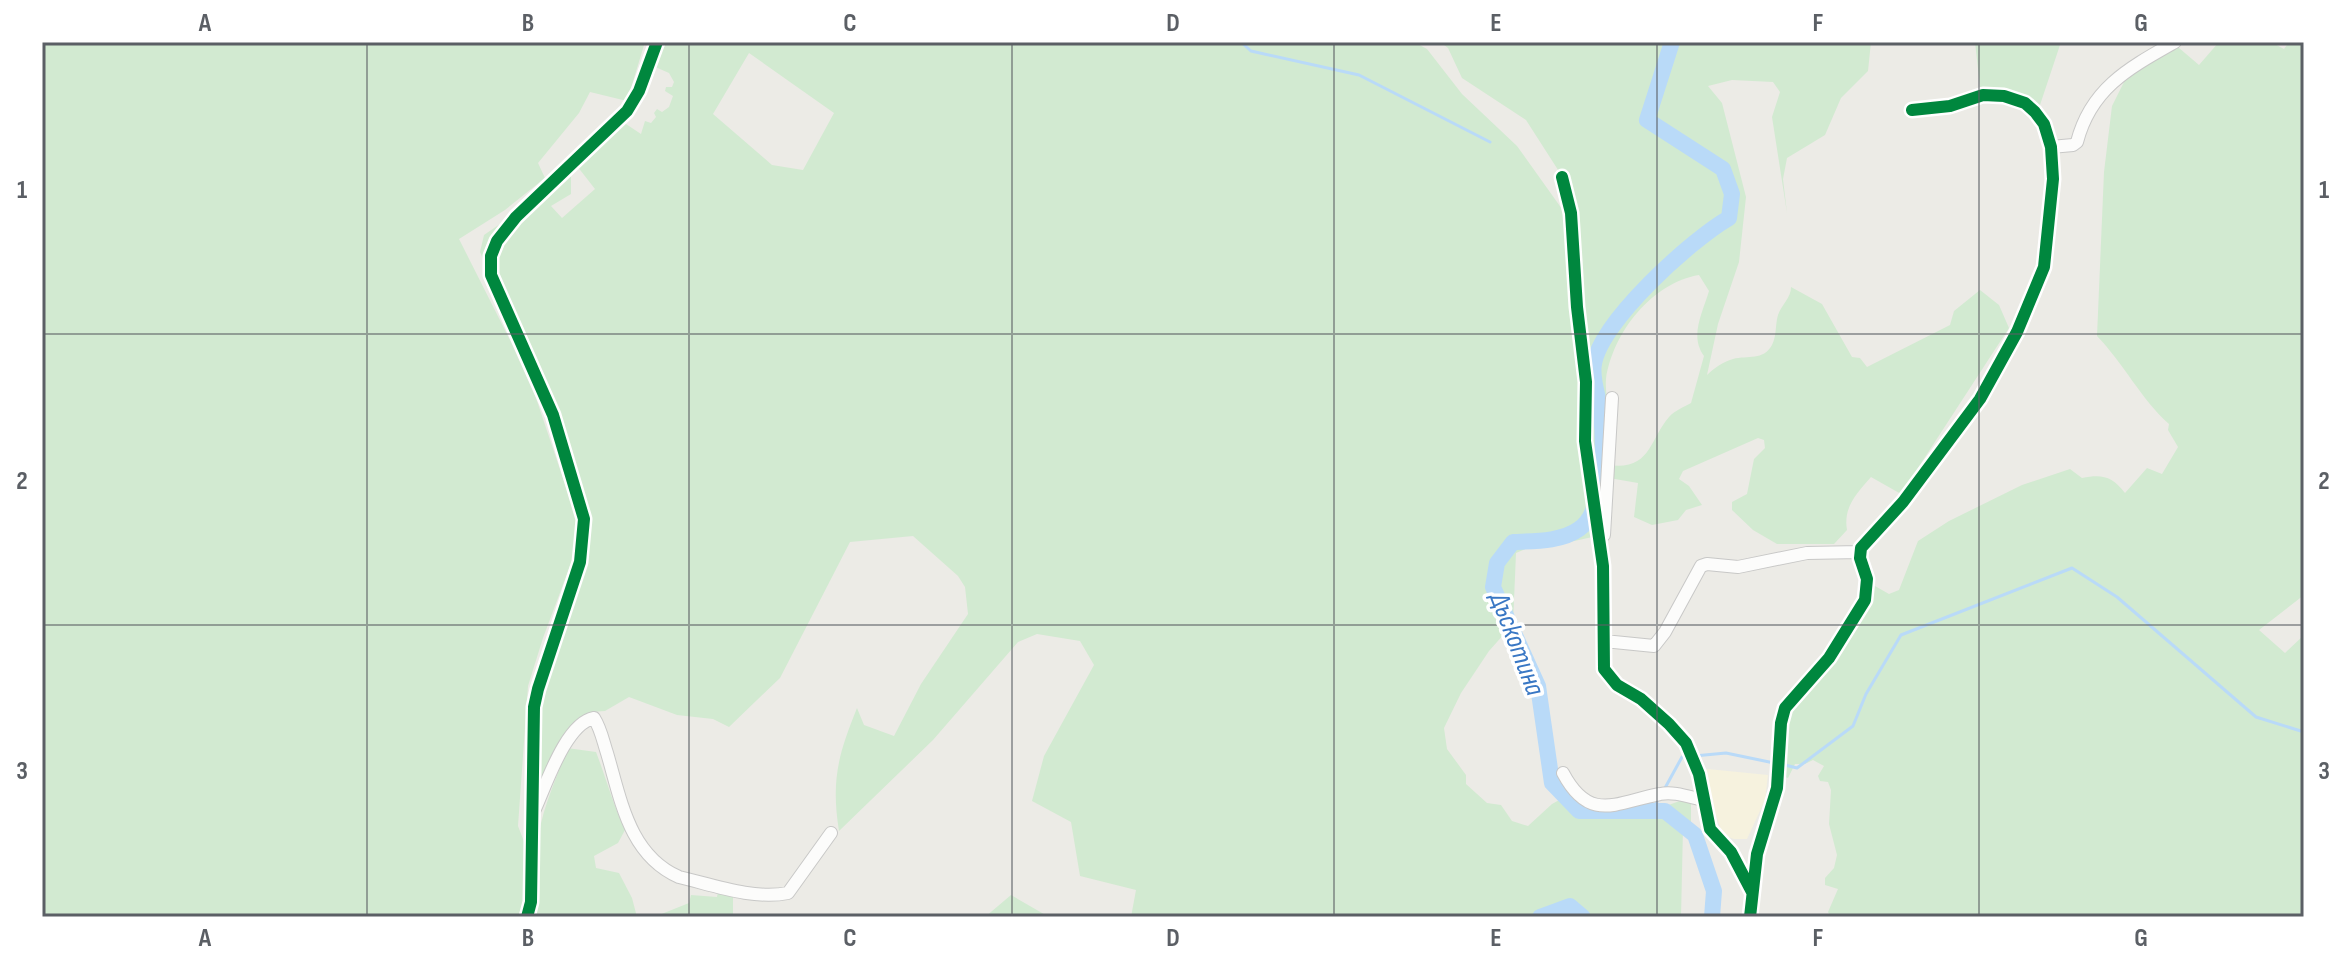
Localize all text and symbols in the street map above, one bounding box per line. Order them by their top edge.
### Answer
text: A [198,8,212,39]
text: B [522,8,534,39]
text: C [843,8,857,39]
text: D [1166,8,1180,39]
text: E [1490,8,1502,39]
text: F [1813,8,1824,39]
text: G [2134,8,2148,39]
text: 1 [17,175,27,206]
text: 1 [2319,175,2329,206]
text: 2 [16,466,28,497]
text: 2 [2318,466,2330,497]
water label: Дъскотина [1482,586,1552,701]
text: 3 [16,756,28,787]
text: 3 [2318,756,2330,787]
text: A [198,923,212,954]
text: B [522,923,534,954]
text: C [843,923,857,954]
text: D [1166,923,1180,954]
text: E [1490,923,1502,954]
text: F [1813,923,1824,954]
text: G [2134,923,2148,954]

